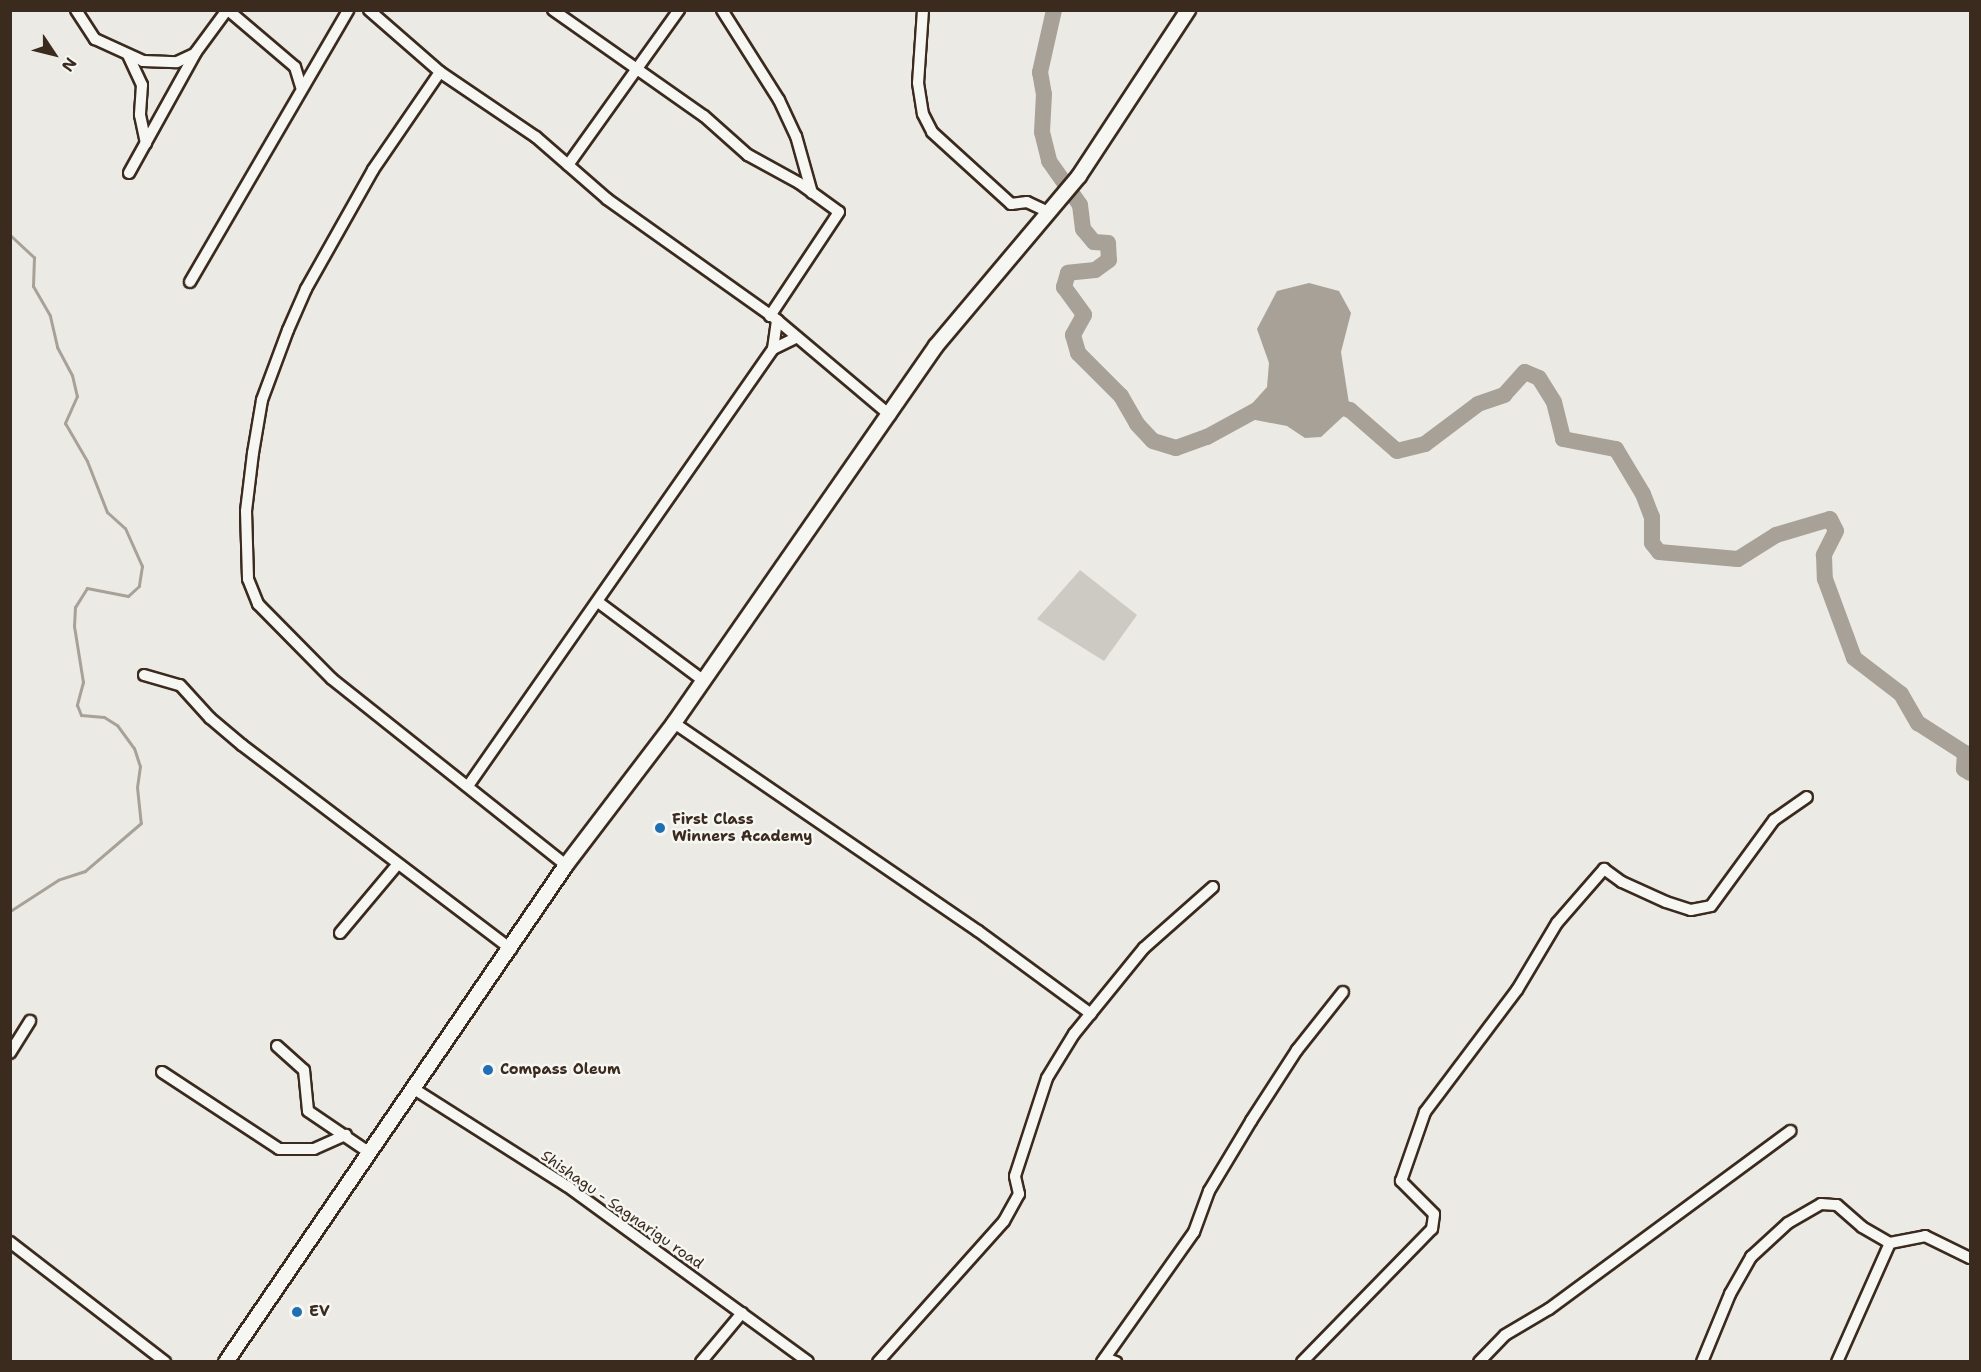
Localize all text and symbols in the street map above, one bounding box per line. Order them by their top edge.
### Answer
north arrow [24,24,84,84]
text: N [57,53,81,76]
place label: First Class Winners Academy [672,810,812,845]
marker: First Class Winners Academy [653,821,667,835]
place label: Compass Oleum [500,1061,621,1079]
marker: Compass Oleum [481,1063,495,1077]
street label: Shishagu - Sagnarigu road [537,1147,707,1273]
place label: EV [309,1303,329,1321]
marker: EV [290,1305,304,1319]

